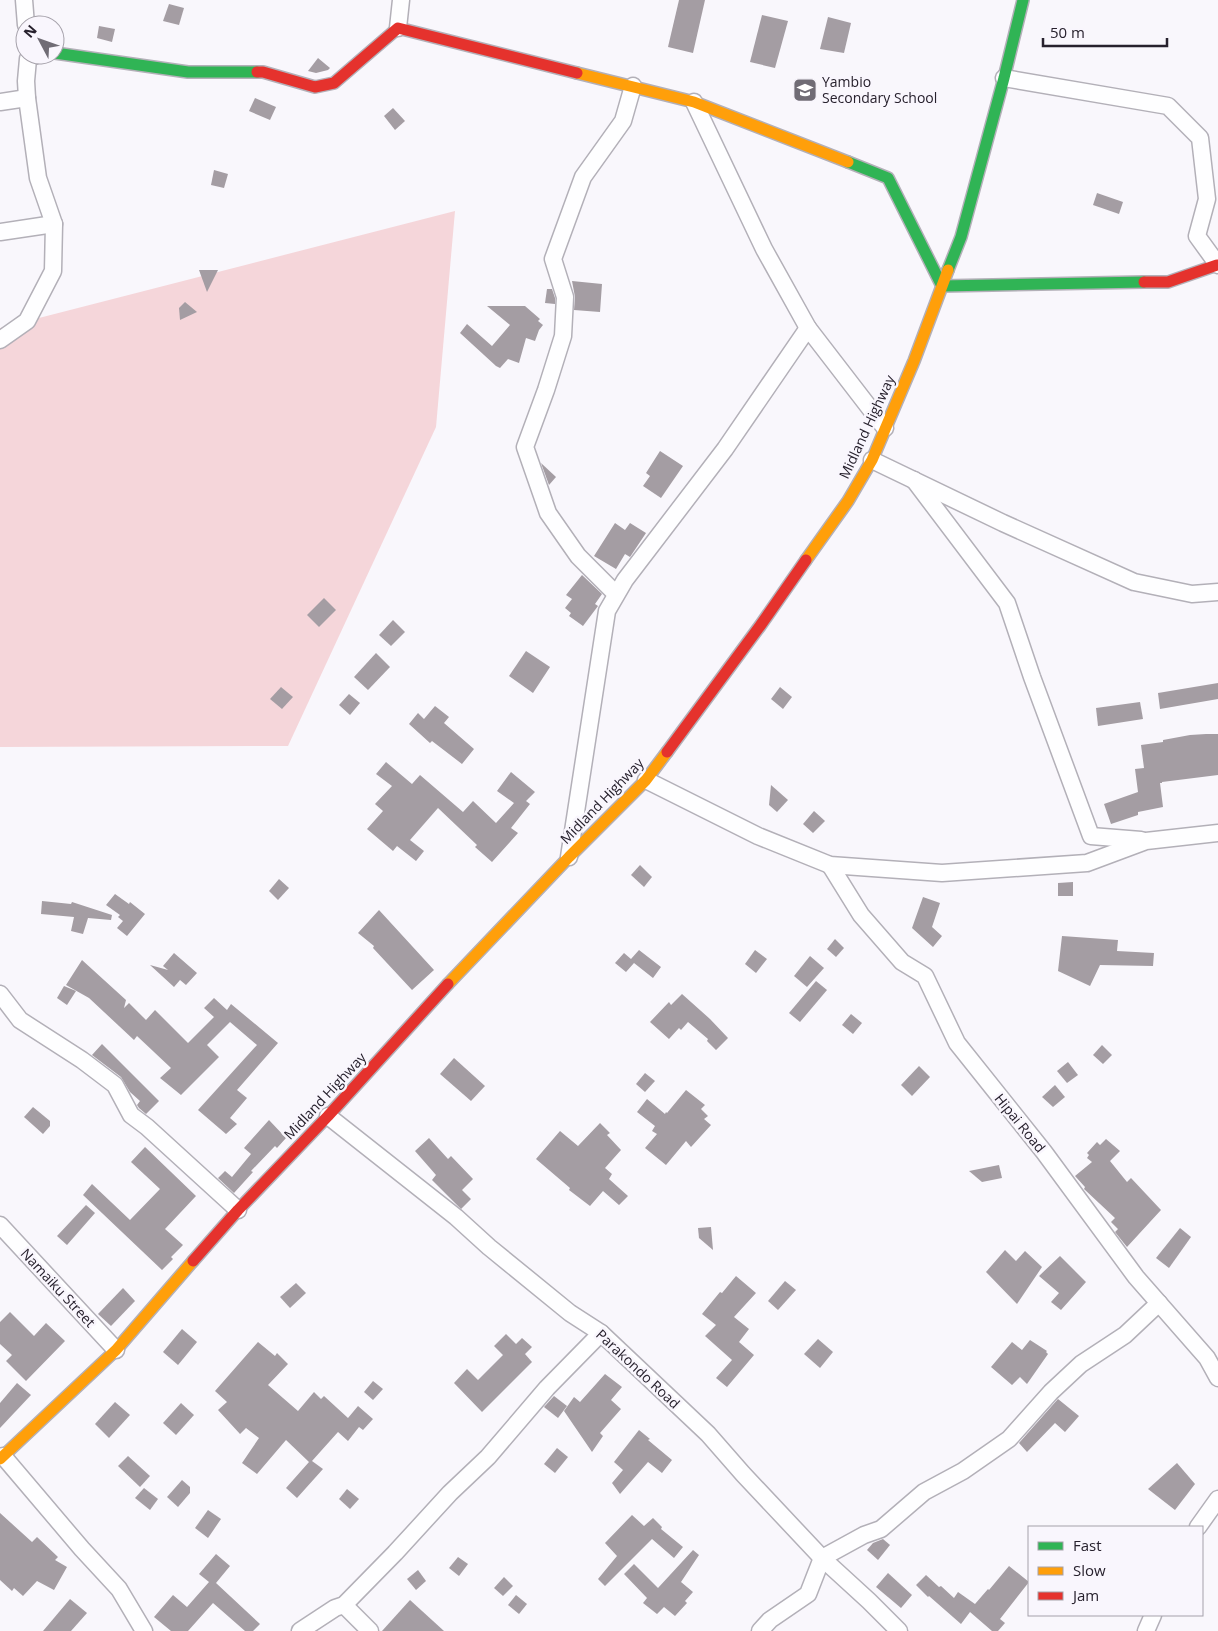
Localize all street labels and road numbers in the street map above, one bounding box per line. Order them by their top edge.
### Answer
street label: Midland Highway [834,371,899,482]
street label: Midland Highway [556,753,648,848]
street label: Midland Highway [279,1047,371,1143]
street label: Hipai Road [991,1089,1050,1156]
street label: Namaiku Street [17,1244,100,1331]
street label: Parakondo Road [592,1325,684,1412]

